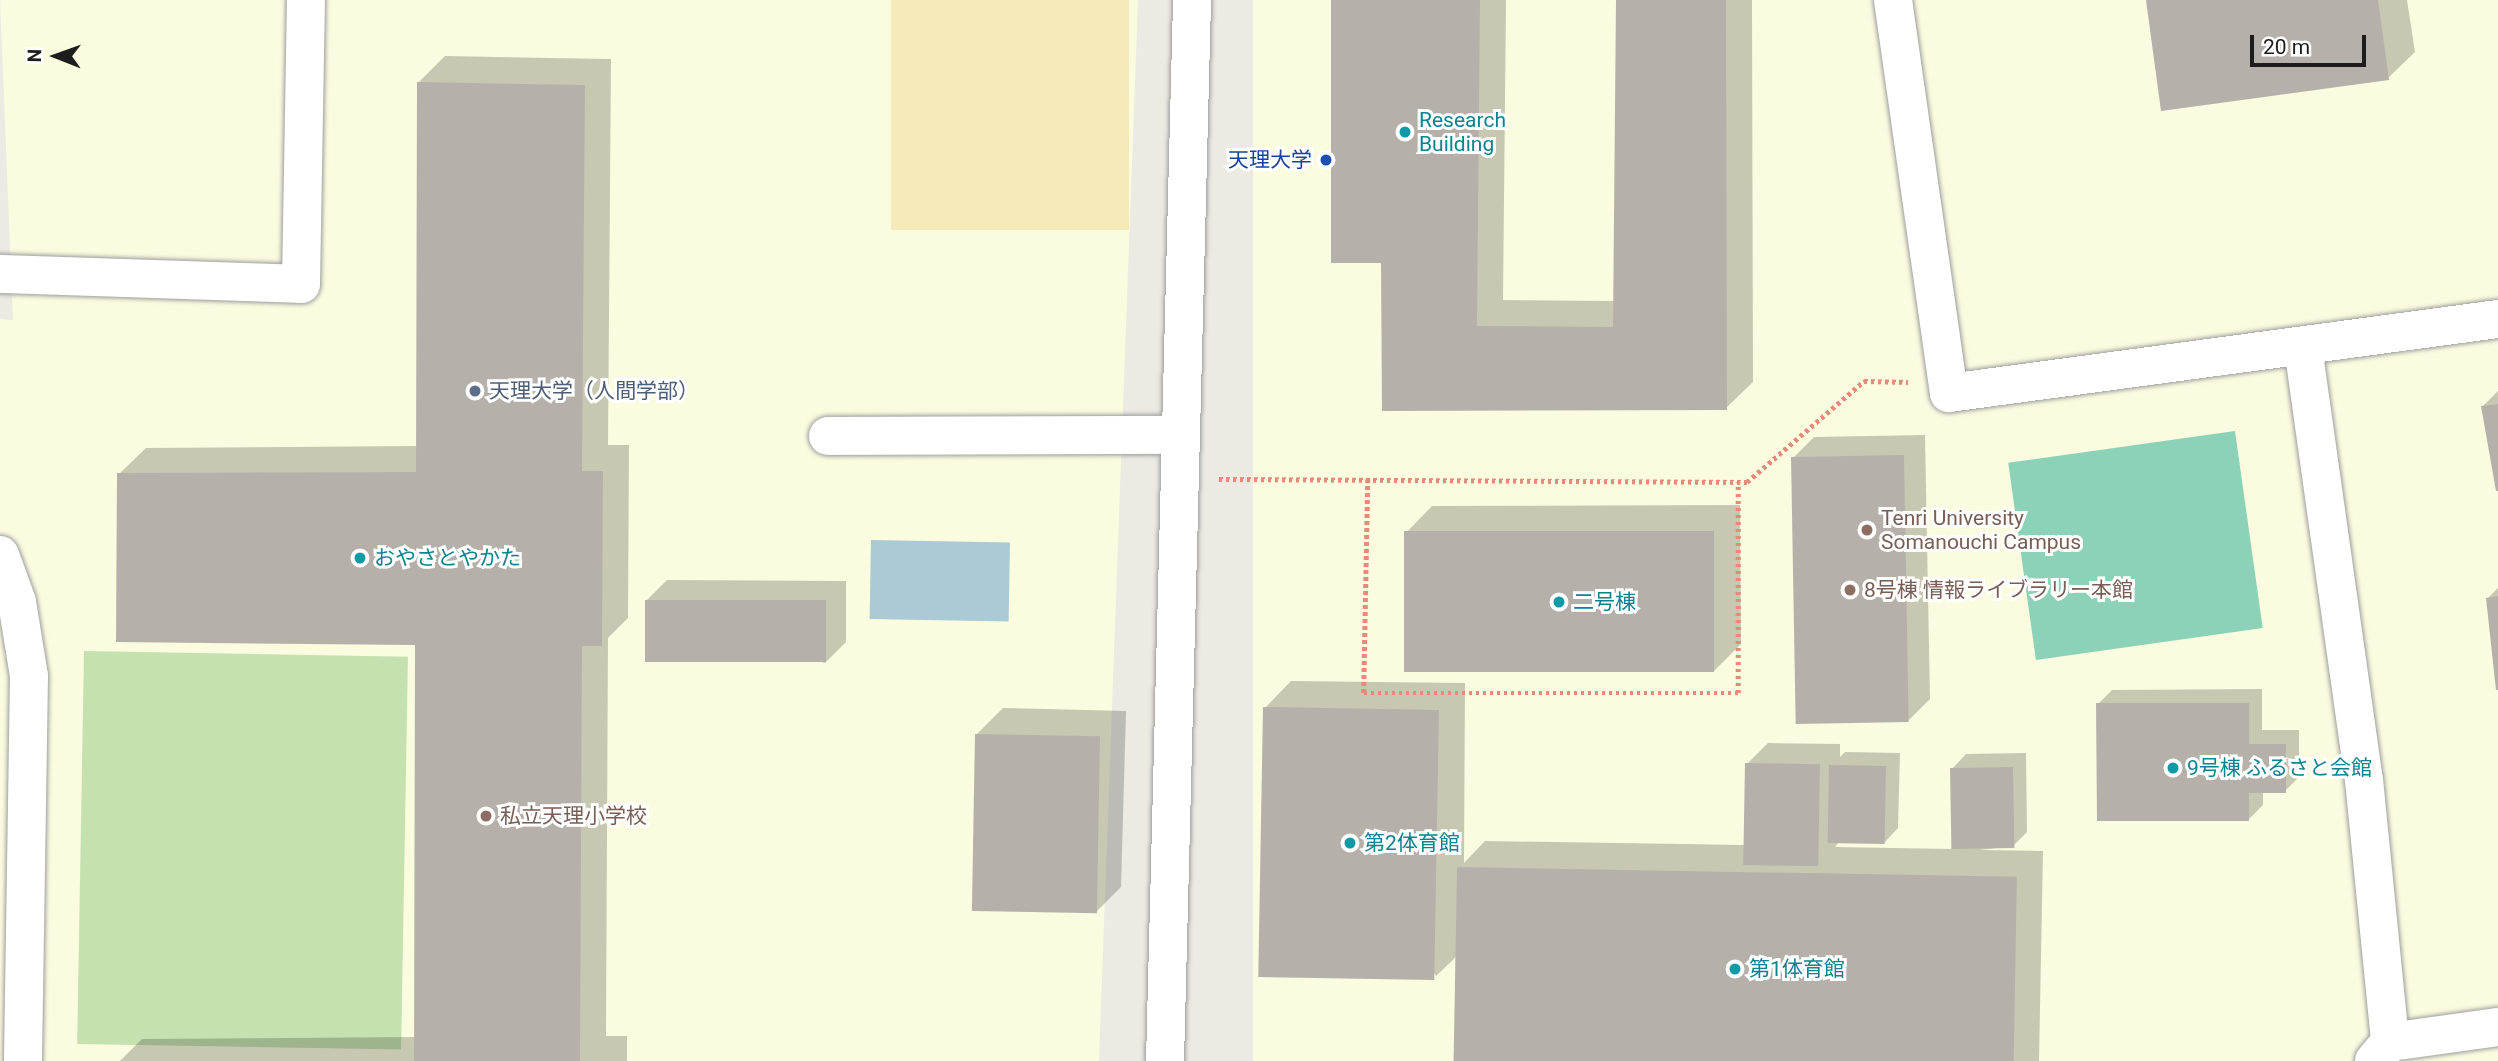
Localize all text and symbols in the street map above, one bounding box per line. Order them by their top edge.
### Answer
north arrow [21,21,91,91]
scale bar [2253,21,2368,65]
text: 20 m [2263,35,2310,59]
text: N [23,49,46,63]
place label: Research Building [1419,107,1506,157]
marker: Research Building [1397,124,1413,140]
place label: 天理大学 [1228,147,1312,173]
marker: 天理大学 [1318,152,1334,168]
place label: 天理大学（人間学部） [489,378,699,404]
marker: 天理大学（人間学部） [467,383,483,399]
place label: Tenri University Somanouchi Campus [1881,505,2081,555]
marker: Tenri University Somanouchi Campus [1859,522,1875,538]
place label: おやさとやかた [374,545,521,571]
marker: おやさとやかた [352,550,368,566]
place label: 8号棟 情報ライブラリー本館 [1864,577,2133,603]
marker: 8号棟 情報ライブラリー本館 [1842,582,1858,598]
place label: 二号棟 [1573,589,1636,615]
marker: 二号棟 [1551,594,1567,610]
place label: 9号棟 ふるさと会館 [2187,755,2372,781]
marker: 9号棟 ふるさと会館 [2165,760,2181,776]
place label: 私立天理小学校 [500,803,647,829]
marker: 私立天理小学校 [478,808,494,824]
place label: 第2体育館 [1364,830,1460,856]
marker: 第2体育館 [1342,835,1358,851]
place label: 第1体育館 [1749,956,1845,982]
marker: 第1体育館 [1727,961,1743,977]

